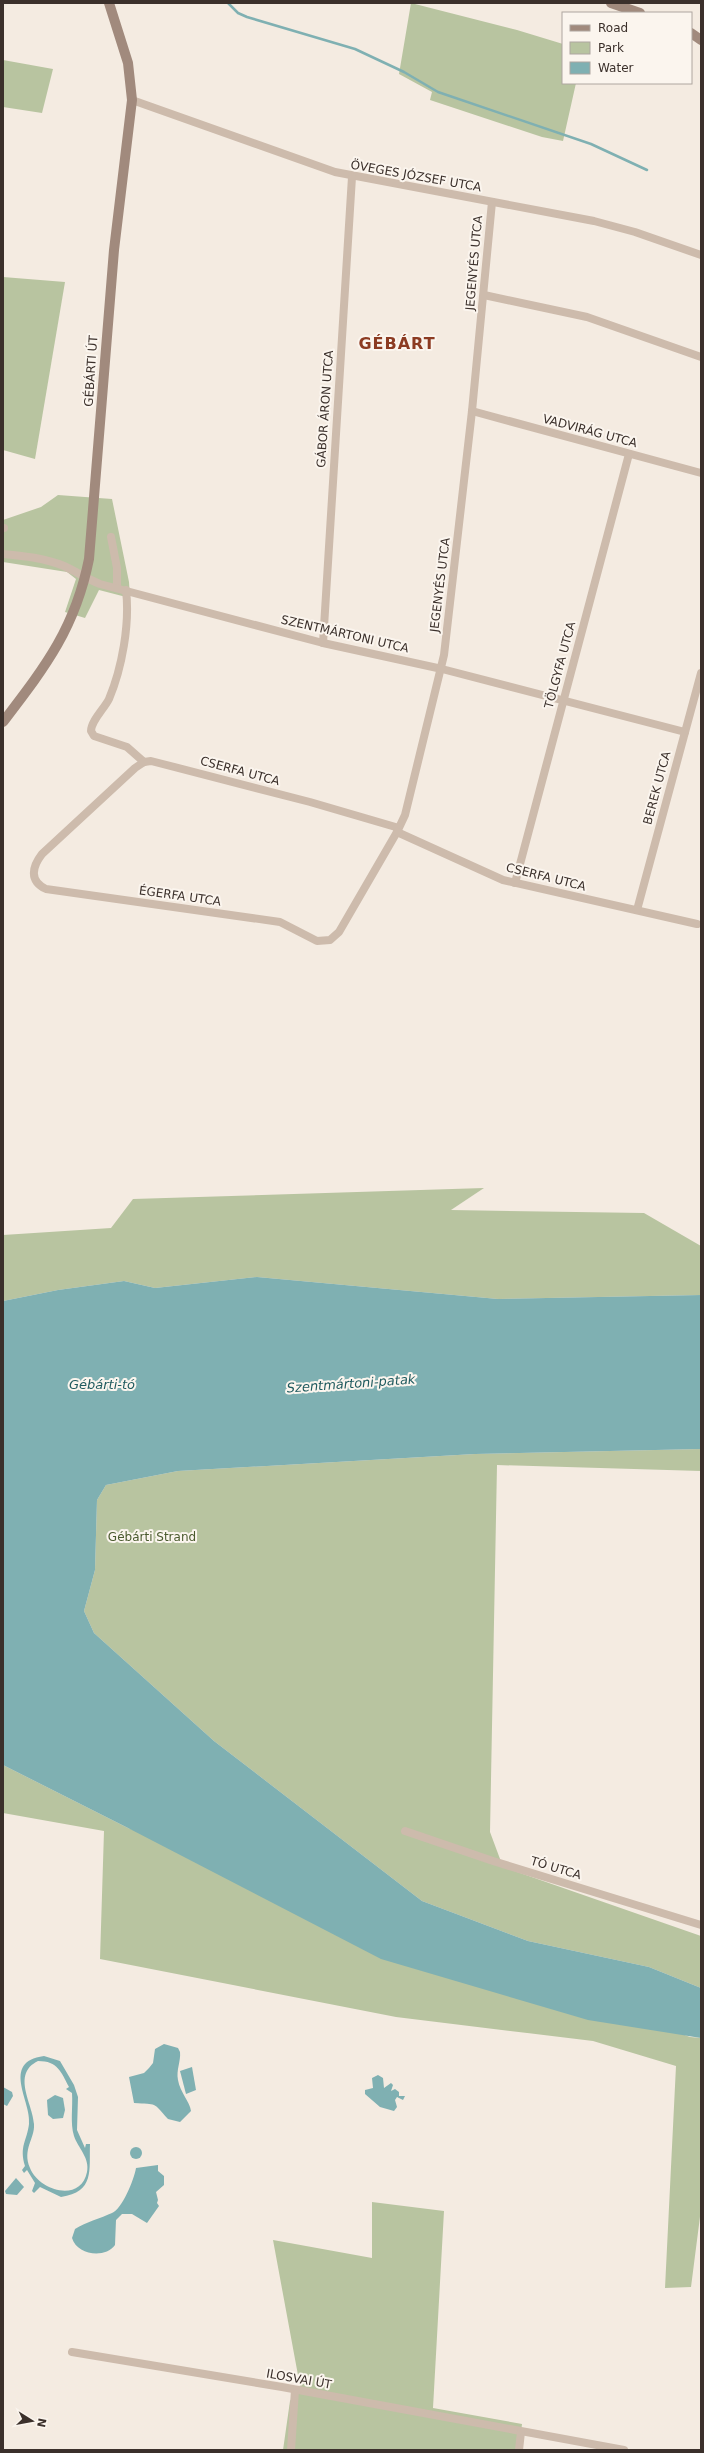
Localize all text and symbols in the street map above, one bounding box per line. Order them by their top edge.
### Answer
legend [562,12,692,84]
text: Road [598,21,628,35]
text: Park [598,41,624,55]
text: Water [598,61,634,75]
street label: ÖVEGES JÓZSEF UTCA [350,156,484,195]
street label: JEGENYÉS UTCA [462,214,485,312]
street label: GÉBÁRTI ÚT [81,334,101,407]
district label: GÉBÁRT [358,334,436,353]
street label: GÁBOR ÁRON UTCA [313,349,336,468]
street label: VADVIRÁG UTCA [541,411,640,451]
street label: JEGENYÉS UTCA [426,536,453,634]
street label: SZENTMÁRTONI UTCA [280,611,411,656]
street label: TÖLGYFA UTCA [539,619,579,711]
street label: BEREK UTCA [640,749,674,826]
street label: CSERFA UTCA [199,754,282,789]
street label: CSERFA UTCA [505,860,588,894]
street label: ÉGERFA UTCA [138,882,223,909]
water label: Szentmártoni-patak [286,1371,416,1395]
water label: Gébárti-tó [69,1377,135,1392]
park label: Gébárti Strand [108,1530,196,1544]
street label: TÓ UTCA [528,1852,584,1883]
street label: ILOSVAI ÚT [265,2365,334,2392]
north arrow [12,2401,52,2441]
text: N [34,2417,49,2429]

